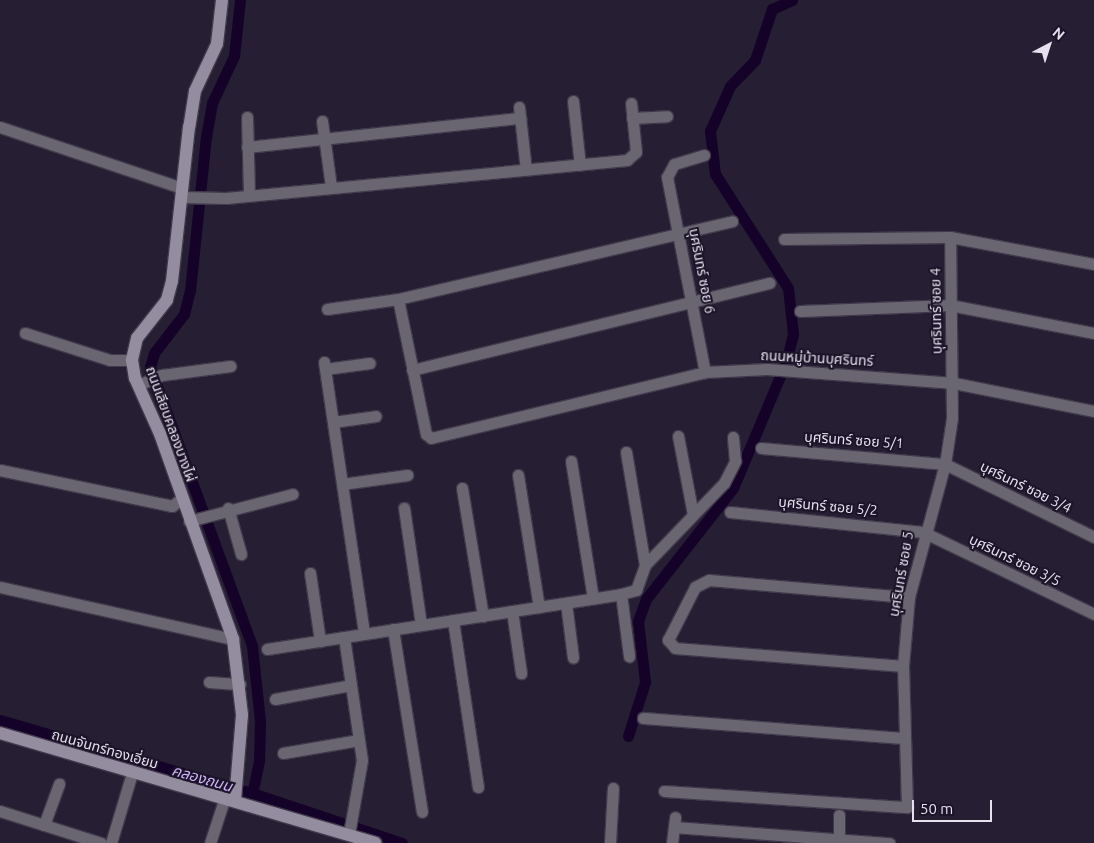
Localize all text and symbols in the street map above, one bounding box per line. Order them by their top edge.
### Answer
north arrow [1024,20,1074,70]
text: N [1049,24,1068,43]
street label: บุศรินทร์ ซอย 6 [686,227,718,315]
street label: บุศรินทร์ ซอย 4 [927,268,945,354]
street label: ถนนหมู่บ้านบุศรินทร์ [760,347,874,369]
street label: ถนนเลียบคลองบางไผ่ [142,364,200,484]
street label: บุศรินทร์ ซอย 5/1 [804,428,904,452]
street label: บุศรินทร์ ซอย 3/4 [978,458,1074,516]
street label: บุศรินทร์ ซอย 5/2 [778,493,878,519]
street label: บุศรินทร์ ซอย 5 [885,530,917,618]
street label: บุศรินทร์ ซอย 3/5 [967,531,1063,589]
street label: ถนนจันทร์ทองเอี่ยม [50,726,160,772]
water label: คลองถนน [170,761,234,795]
scale bar [914,790,994,822]
text: 50 m [920,800,953,817]

